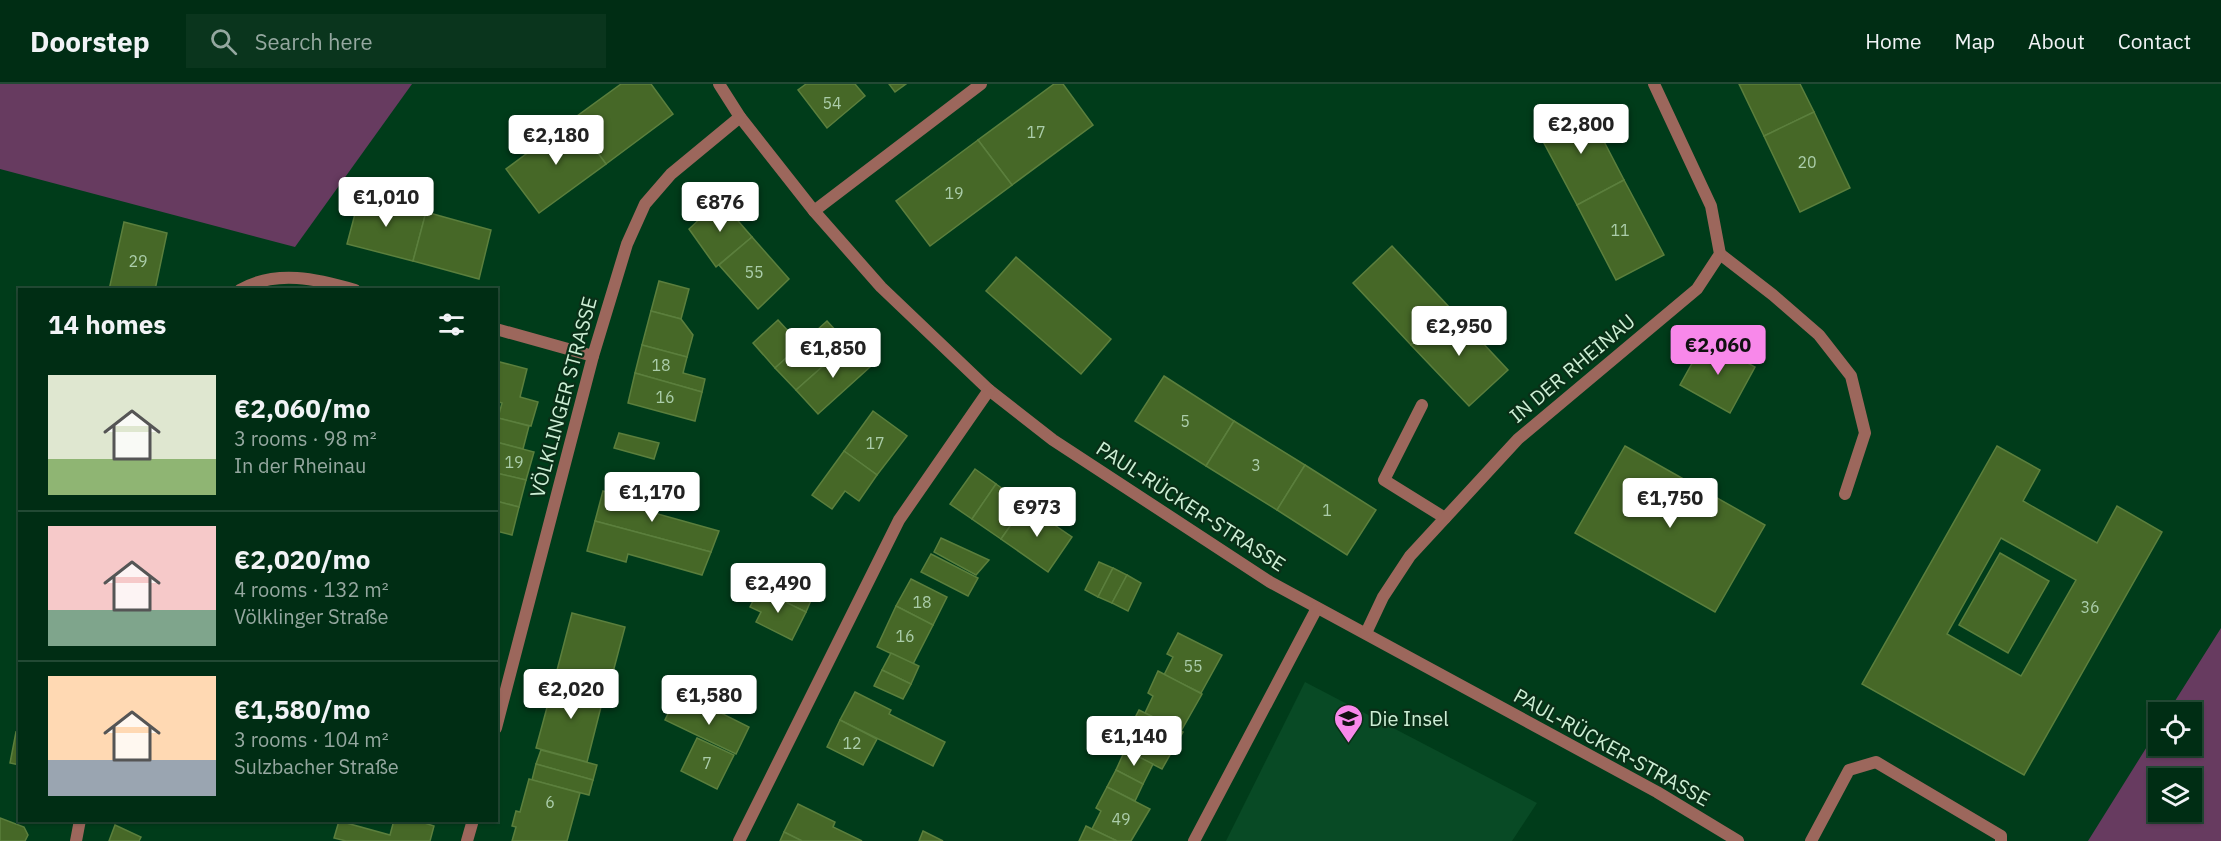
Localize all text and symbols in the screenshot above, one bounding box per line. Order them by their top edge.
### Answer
search box [186,14,606,68]
text: Doorstep [30,23,150,60]
icon: search [207,25,240,58]
text: Search here [255,27,373,56]
text: Home [1865,27,1922,55]
text: Map [1955,27,1995,55]
text: About [2028,27,2085,55]
text: Contact [2118,27,2191,55]
house number: 54 [822,93,842,113]
pin: €2,800 [1532,104,1630,155]
text: €2,800 [1548,110,1614,137]
pin: €2,180 [507,115,605,166]
text: €2,180 [523,121,589,148]
house number: 17 [1026,122,1046,142]
house number: 20 [1797,152,1817,172]
pin: €1,010 [337,177,435,228]
pin: €876 [684,182,756,233]
text: €1,010 [353,183,419,210]
house number: 19 [944,183,964,203]
text: €876 [696,188,744,215]
house number: 11 [1610,220,1630,240]
house number: 29 [128,251,148,271]
house number: 55 [744,262,764,282]
street label: VÖLKLINGER STRASSE [523,293,603,501]
pin: €2,950 [1410,306,1508,357]
text: 14 homes [48,307,166,341]
street label: IN DER RHEINAU [1503,307,1641,429]
icon: filters [435,308,468,341]
text: €2,950 [1426,312,1492,339]
pin: €2,060 [1669,325,1767,376]
pin: €1,850 [784,328,882,379]
text: €2,060 [1685,331,1751,358]
text: €1,850 [800,334,866,361]
house number: 18 [651,355,671,375]
house number: 16 [655,387,675,407]
text: €2,060/mo [234,391,370,425]
icon: home [96,399,168,471]
house number: 5 [1180,411,1190,431]
text: 3 rooms · 98 m² [234,425,377,452]
house number: 17 [865,433,885,453]
street label: PAUL-RÜCKER-STRASSE [1091,435,1291,577]
text: In der Rheinau [234,452,366,479]
house number: 19 [504,452,524,472]
house number: 3 [1251,455,1261,475]
pin: €1,170 [603,472,701,523]
text: €1,170 [619,478,685,505]
pin: €1,750 [1621,478,1719,529]
text: €1,750 [1637,484,1703,511]
pin: €973 [1001,487,1073,538]
text: €973 [1013,493,1061,520]
house number: 1 [1322,500,1332,520]
text: €2,020/mo [234,542,370,576]
icon: home [96,550,168,622]
pin: €2,490 [729,563,827,614]
text: €2,490 [745,569,811,596]
text: 4 rooms · 132 m² [234,576,389,603]
house number: 18 [912,592,932,612]
house number: 36 [2080,597,2100,617]
text: Völklinger Straße [234,603,388,630]
house number: 16 [895,626,915,646]
house number: 55 [1183,656,1203,676]
pin: €2,020 [522,669,620,720]
text: €2,020 [538,675,604,702]
pin: €1,580 [660,675,758,726]
text: €1,580 [676,681,742,708]
street label: PAUL-RÜCKER-STRASSE [1509,682,1715,812]
text: €1,580/mo [234,692,370,726]
icon: home [96,700,168,772]
school or university icon: Die Insel [1332,702,1364,744]
map controls [2148,702,2202,822]
button: locate [2148,702,2202,756]
place label: Die Insel [1369,705,1449,732]
pin: €1,140 [1085,716,1183,767]
text: €1,140 [1101,722,1167,749]
text: 3 rooms · 104 m² [234,726,389,753]
house number: 12 [842,733,862,753]
text: Sulzbacher Straße [234,753,399,780]
house number: 7 [702,753,712,773]
button: layers [2148,768,2202,822]
house number: 6 [545,792,555,812]
house number: 49 [1111,809,1131,829]

